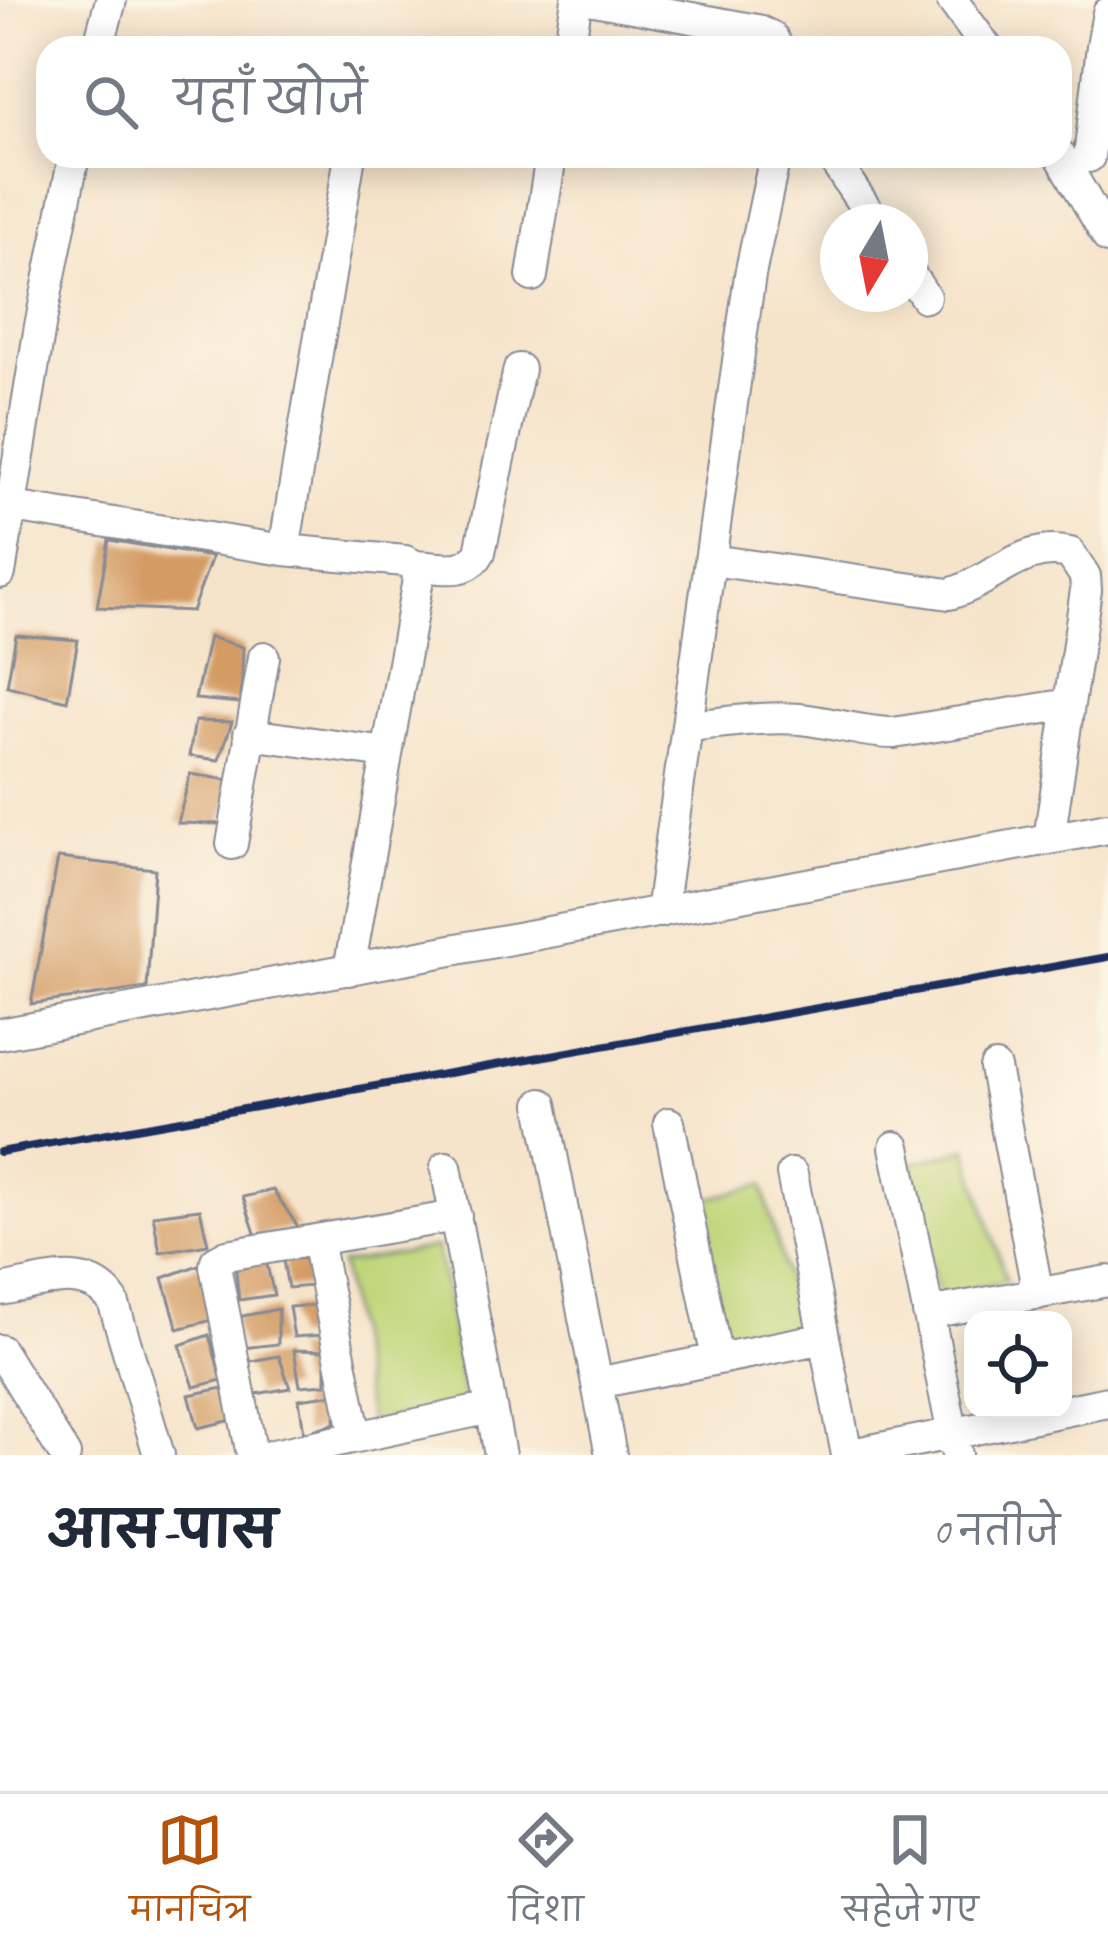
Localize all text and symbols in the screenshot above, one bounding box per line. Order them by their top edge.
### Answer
search box [36,36,1072,168]
icon: search [78,69,144,135]
text: यहाँ खोजें [174,71,367,128]
north arrow [820,204,928,312]
map controls [964,1311,1072,1419]
button: locate [964,1311,1072,1419]
text: आस-पास [48,1498,277,1562]
text: 0 नतीजे [932,1507,1060,1556]
tab: मानचित्र [129,1807,250,1946]
tab: दिशा [509,1807,584,1946]
tab: सहेजे गए [842,1807,979,1946]

